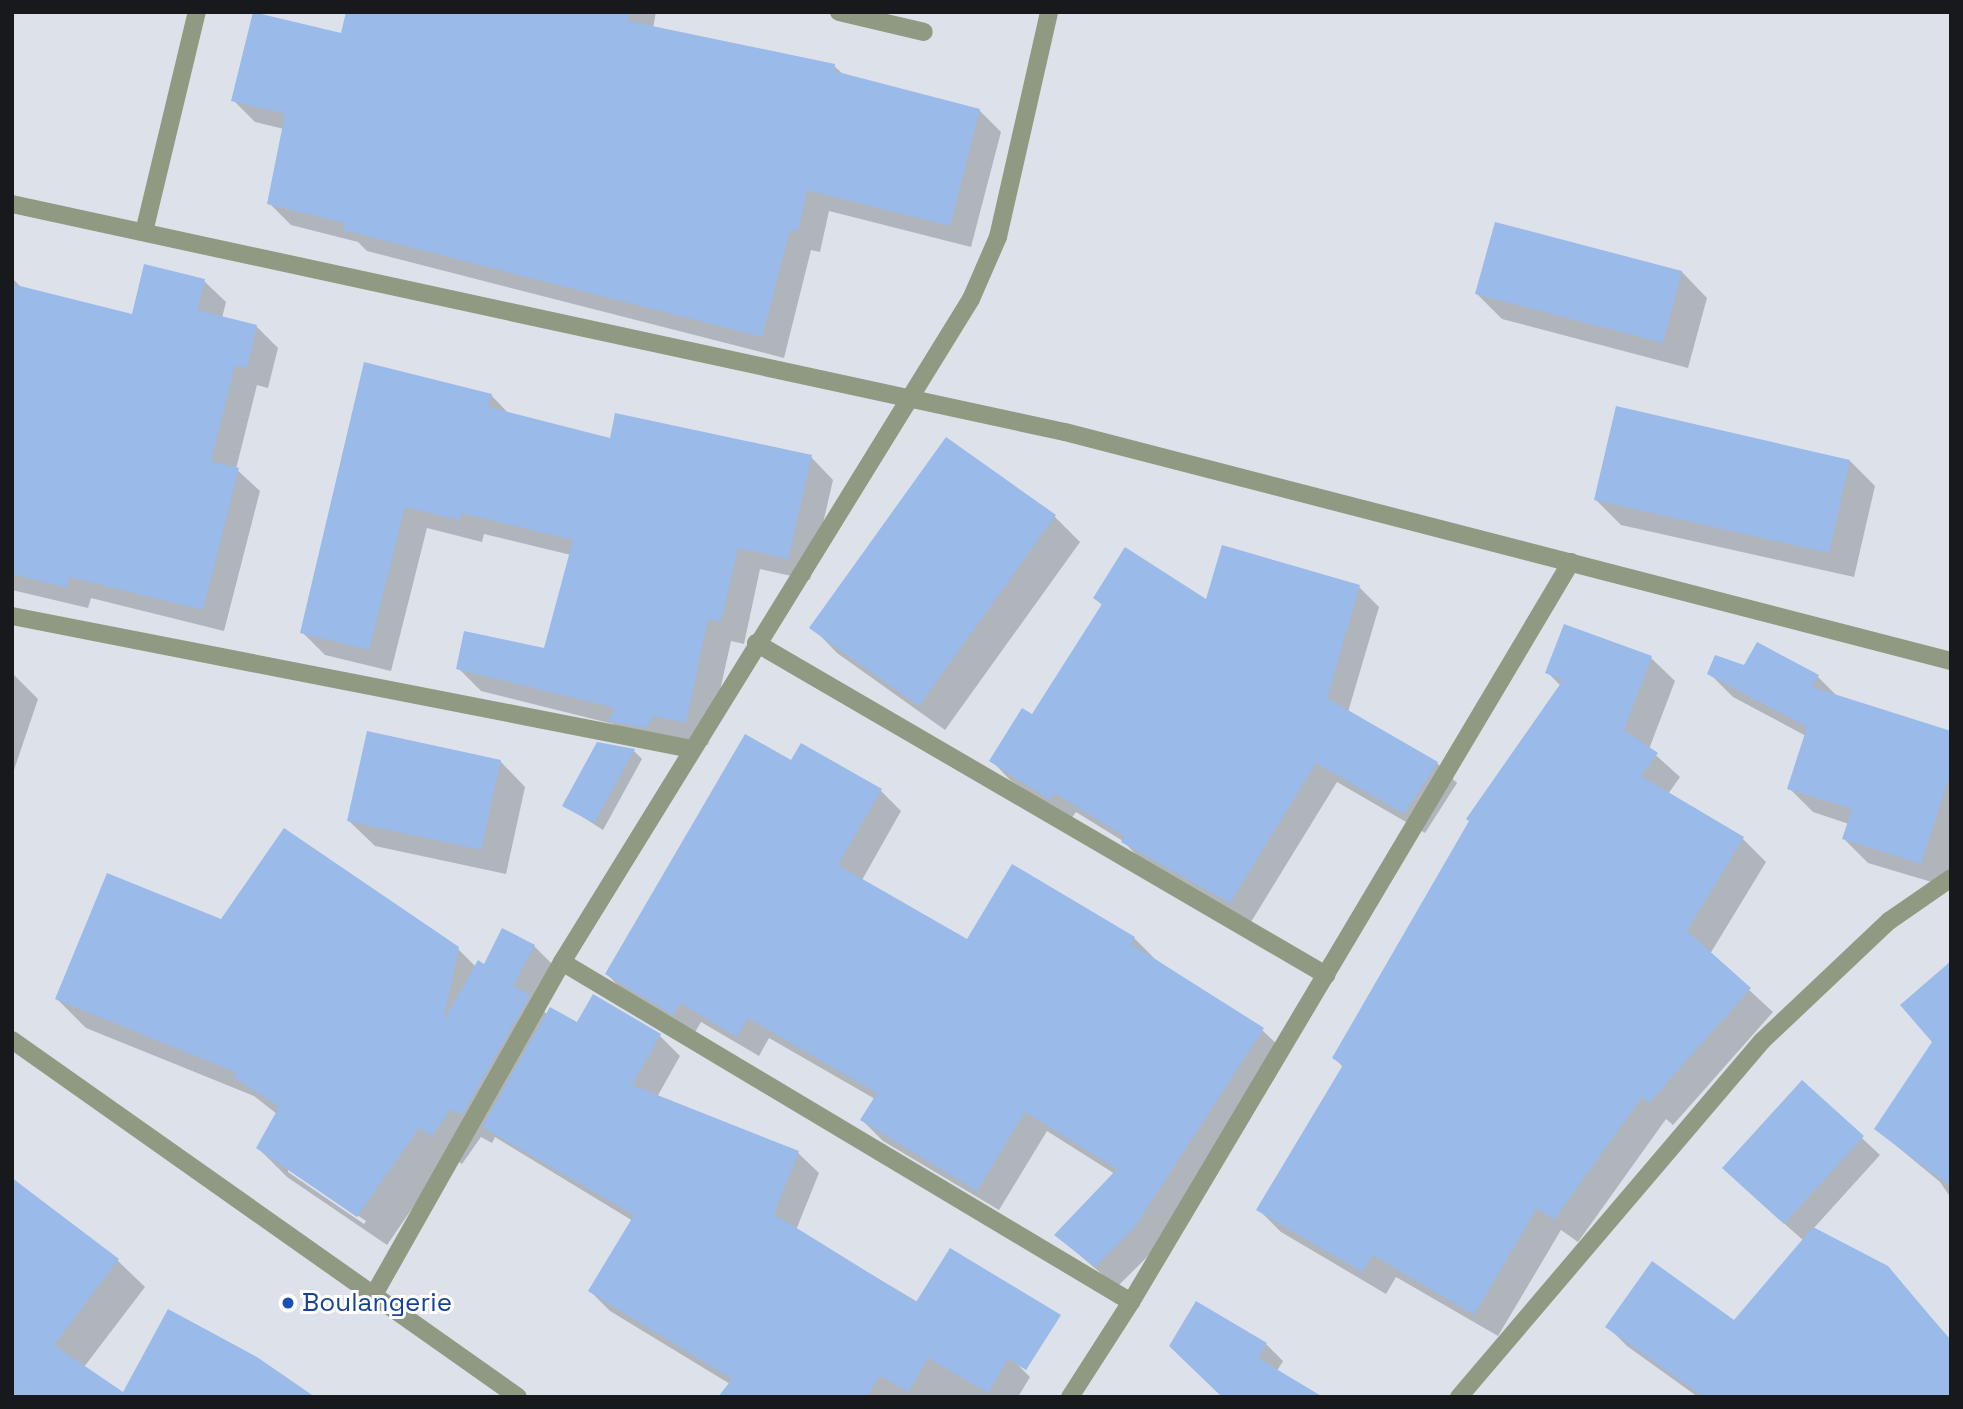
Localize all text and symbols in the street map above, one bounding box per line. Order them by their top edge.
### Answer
place label: Boulangerie [302,1287,452,1319]
marker: Boulangerie [280,1295,296,1311]

